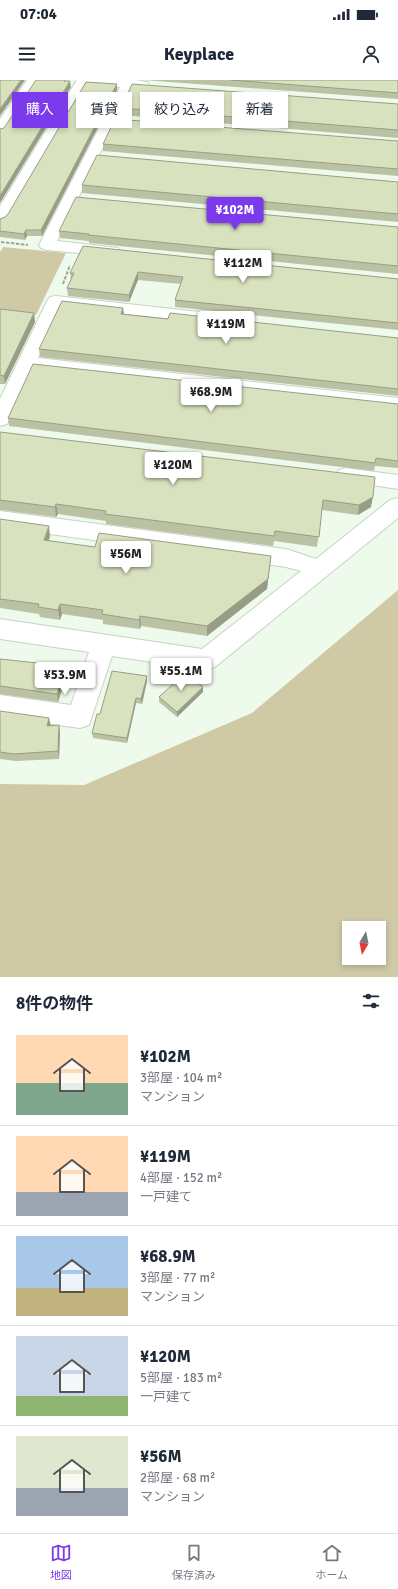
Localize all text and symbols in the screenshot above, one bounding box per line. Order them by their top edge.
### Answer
text: 07:04 [20,5,57,23]
icon: menu [16,43,38,65]
text: Keyplace [164,43,234,65]
icon: person [360,43,382,65]
chip: 購入 [12,92,68,128]
chip: 賃貸 [76,92,132,128]
chip: 絞り込み [140,92,224,128]
chip: 新着 [232,92,288,128]
pin: ¥102M [207,197,263,231]
text: ¥102M [216,202,254,218]
pin: ¥112M [215,250,271,284]
text: ¥112M [224,255,262,271]
pin: ¥119M [198,311,254,345]
text: ¥119M [207,316,245,332]
pin: ¥68.9M [178,379,244,413]
text: ¥68.9M [190,384,232,400]
pin: ¥120M [145,452,201,486]
text: ¥120M [154,457,192,473]
pin: ¥56M [102,541,150,575]
text: ¥56M [110,546,142,562]
pin: ¥55.1M [148,658,214,692]
pin: ¥53.9M [32,662,98,696]
text: ¥55.1M [160,663,202,679]
text: ¥53.9M [44,667,86,683]
north arrow [342,921,386,965]
map controls [342,921,386,965]
icon: filters [360,990,382,1012]
text: 8件の物件 [16,993,93,1014]
text: ¥102M [140,1046,191,1067]
icon: home [48,1051,96,1099]
text: 3部屋 · 104 m² [140,1070,222,1086]
text: マンション [140,1089,205,1105]
text: ¥119M [140,1146,191,1167]
icon: home [48,1152,96,1200]
text: 4部屋 · 152 m² [140,1170,222,1186]
text: 一戸建て [140,1189,192,1205]
text: ¥68.9M [140,1246,196,1267]
icon: home [48,1252,96,1300]
text: 3部屋 · 77 m² [140,1270,215,1286]
text: マンション [140,1289,205,1305]
text: ¥120M [140,1346,191,1367]
icon: home [48,1352,96,1400]
text: 5部屋 · 183 m² [140,1370,222,1386]
text: 一戸建て [140,1389,192,1405]
text: ¥56M [140,1446,182,1467]
icon: home [48,1452,96,1500]
text: 2部屋 · 68 m² [140,1470,215,1486]
text: マンション [140,1489,205,1505]
tab: 地図 [50,1542,72,1582]
tab: 保存済み [172,1542,216,1582]
tab: ホーム [315,1542,348,1582]

